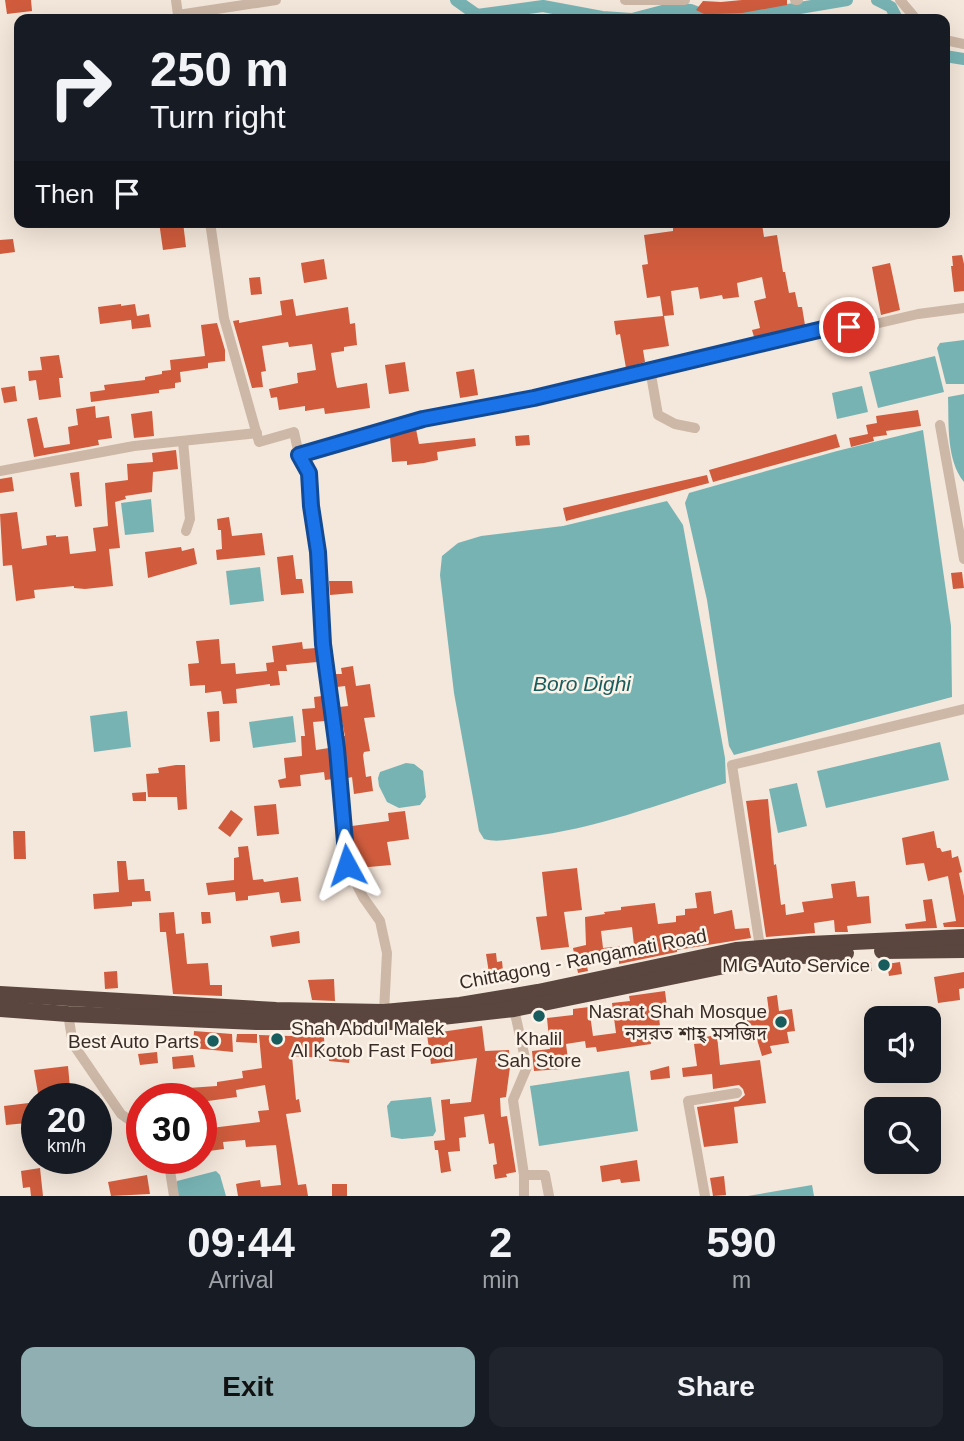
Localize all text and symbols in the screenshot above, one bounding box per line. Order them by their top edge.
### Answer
icon: right [35,42,126,133]
text: 250 m [150,42,289,96]
text: Turn right [150,99,286,135]
icon: arrive [108,175,146,213]
text: Then [35,179,94,209]
pin [819,297,879,357]
icon: arrive [830,308,868,346]
water label: Boro Dighi [533,672,632,695]
position arrow [310,828,384,902]
street label: Chittagong - Rangamati Road [458,925,708,993]
place label: M G Auto Service [722,955,870,976]
marker: M G Auto Service [876,957,892,973]
place label: Nasrat Shah Mosque নসরত শাহ্‌ মসজিদ [589,1001,767,1044]
map controls [864,1006,941,1174]
button: sound [864,1006,941,1083]
marker: Khalil Sah Store [531,1008,547,1024]
marker: Nasrat Shah Mosque নসরত শাহ্‌ মসজিদ [773,1014,789,1030]
place label: Shah Abdul Malek Al Kotob Fast Food [291,1018,454,1061]
place label: Khalil Sah Store [497,1028,581,1071]
place label: Best Auto Parts [68,1031,199,1052]
marker: Shah Abdul Malek Al Kotob Fast Food [269,1031,285,1047]
marker: Best Auto Parts [205,1033,221,1049]
speed limit sign: 30 [126,1083,217,1174]
button: search [864,1097,941,1174]
text: 20 [47,1100,86,1139]
text: km/h [47,1136,86,1156]
text: 09:44 [187,1219,295,1266]
text: 2 [489,1219,512,1266]
text: 590 [707,1219,777,1266]
text: Arrival [208,1267,274,1293]
text: min [482,1267,519,1293]
text: m [732,1267,751,1293]
button: Exit [21,1347,475,1427]
button: Share [489,1347,943,1427]

